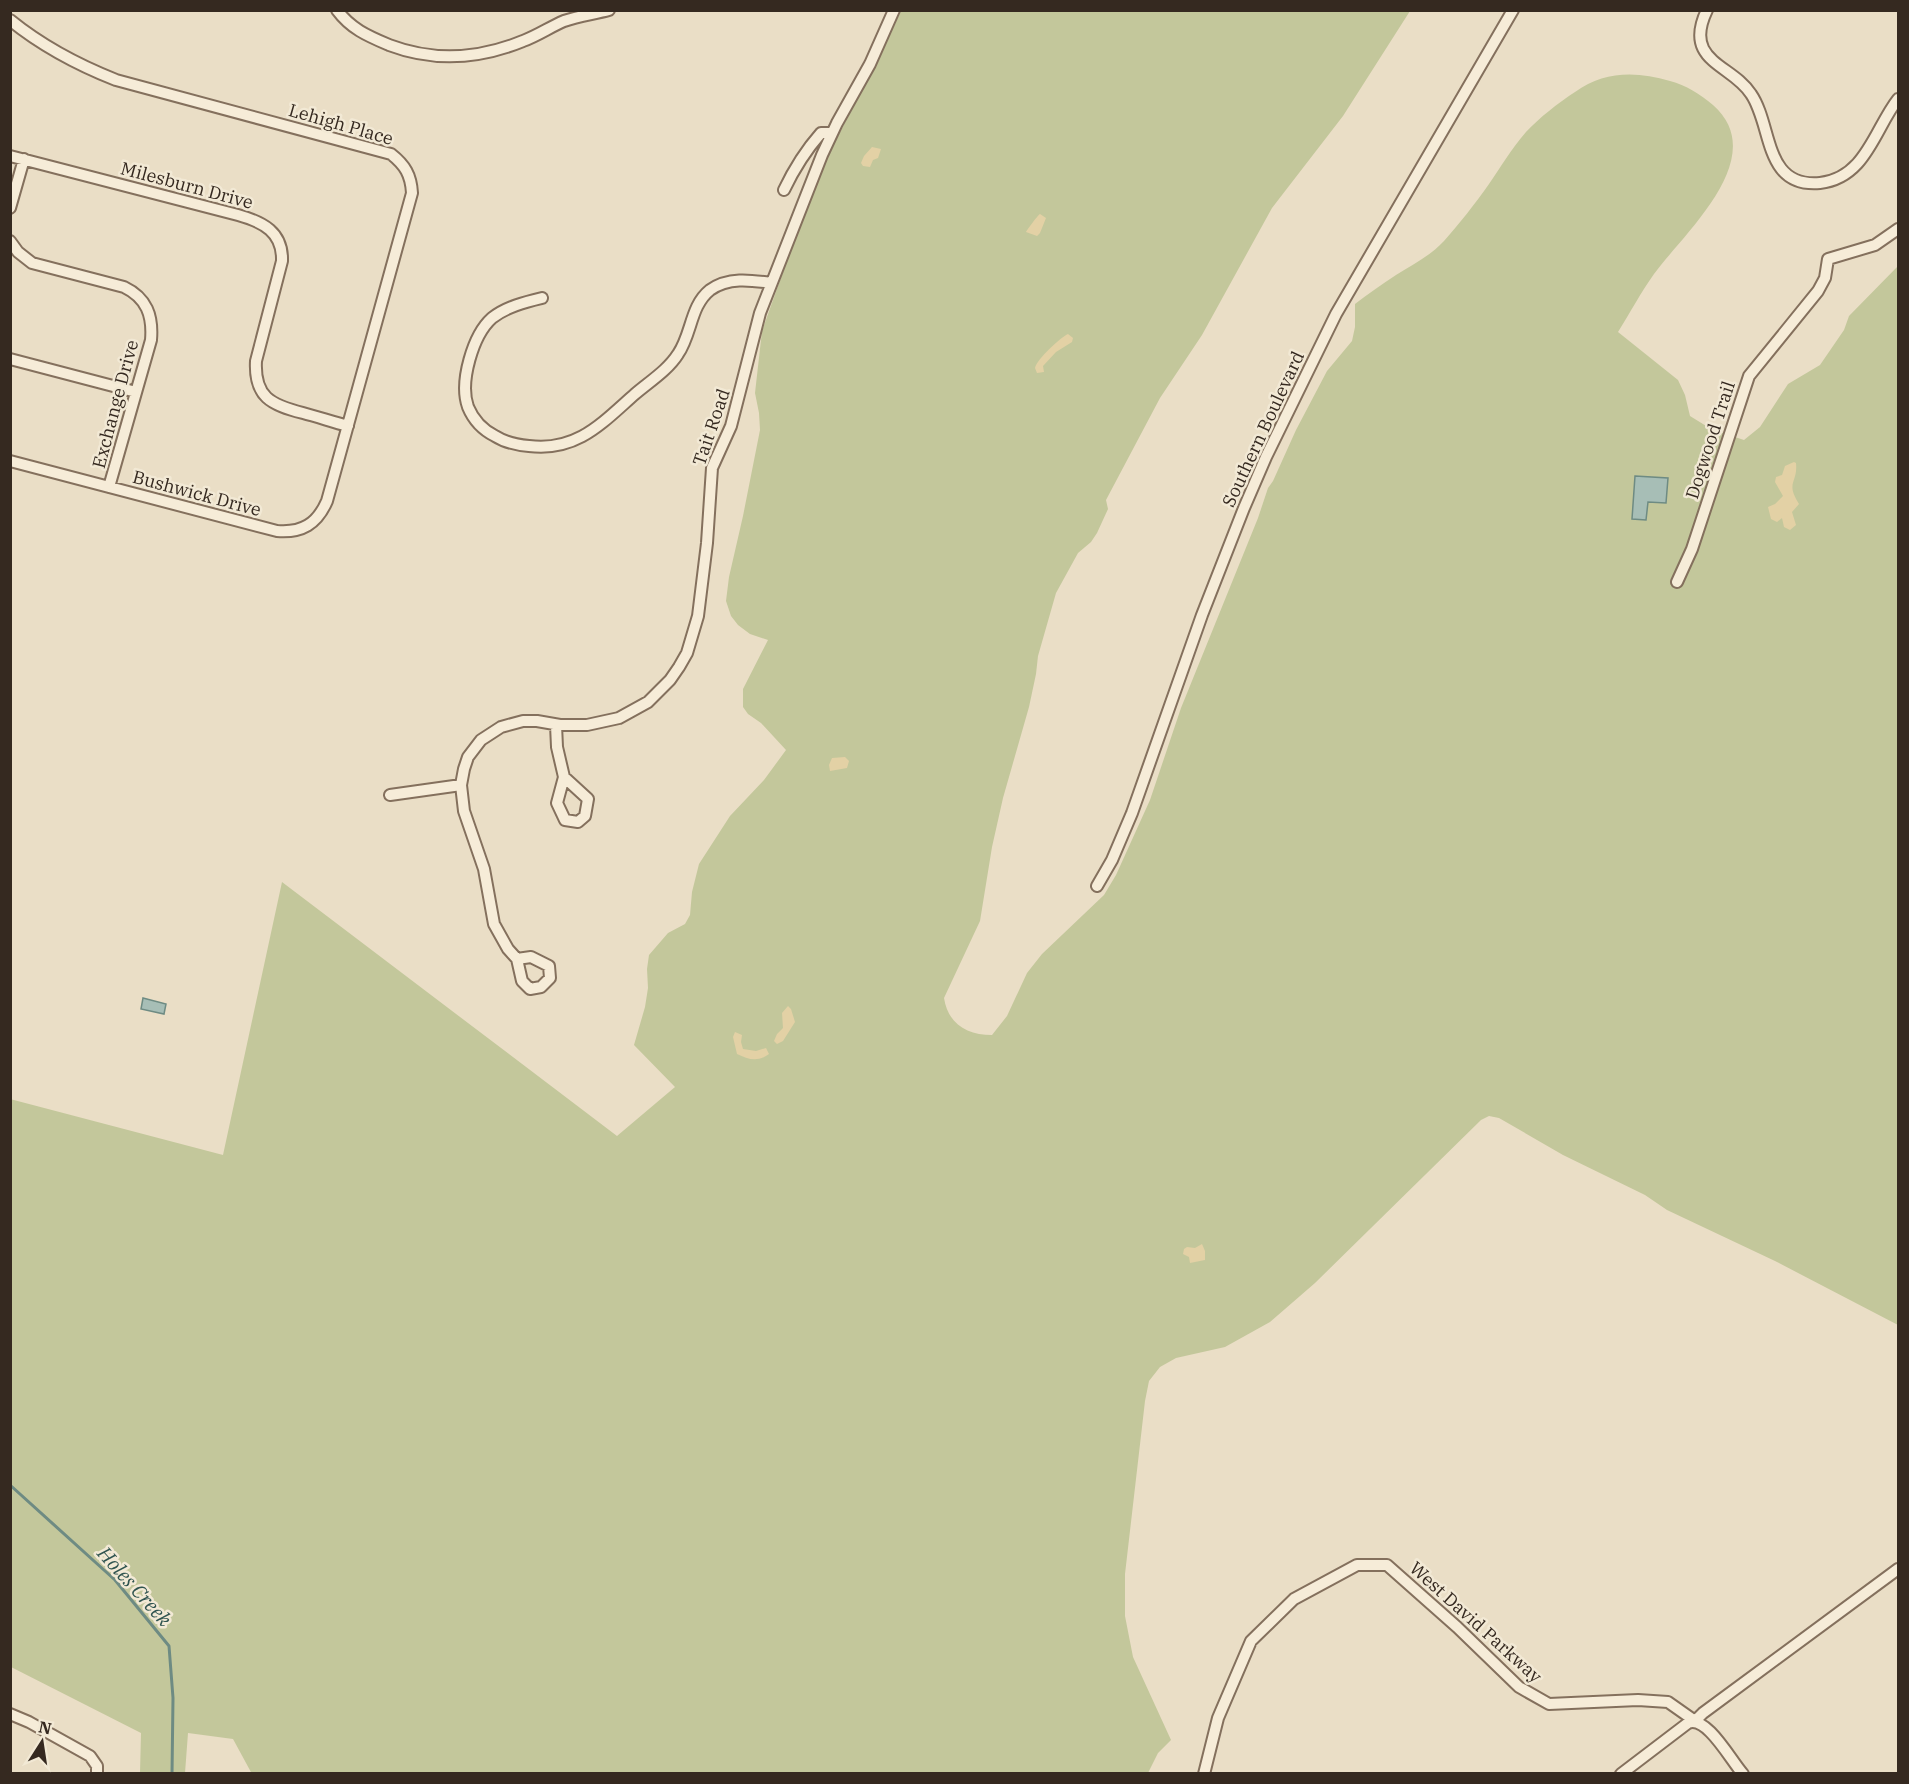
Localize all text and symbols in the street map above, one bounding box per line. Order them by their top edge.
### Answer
street label: Lehigh Place [286,98,396,150]
street label: Milesburn Drive [118,156,256,214]
street label: Exchange Drive [87,337,143,471]
street label: Southern Boulevard [1217,347,1309,511]
street label: Dogwood Trail [1680,378,1740,502]
street label: Tait Road [687,385,735,469]
street label: Bushwick Drive [130,465,264,521]
water label: Holes Creek [91,1539,178,1632]
street label: West David Parkway [1405,1556,1547,1688]
north arrow [12,1712,72,1772]
text: N [37,1716,53,1738]

